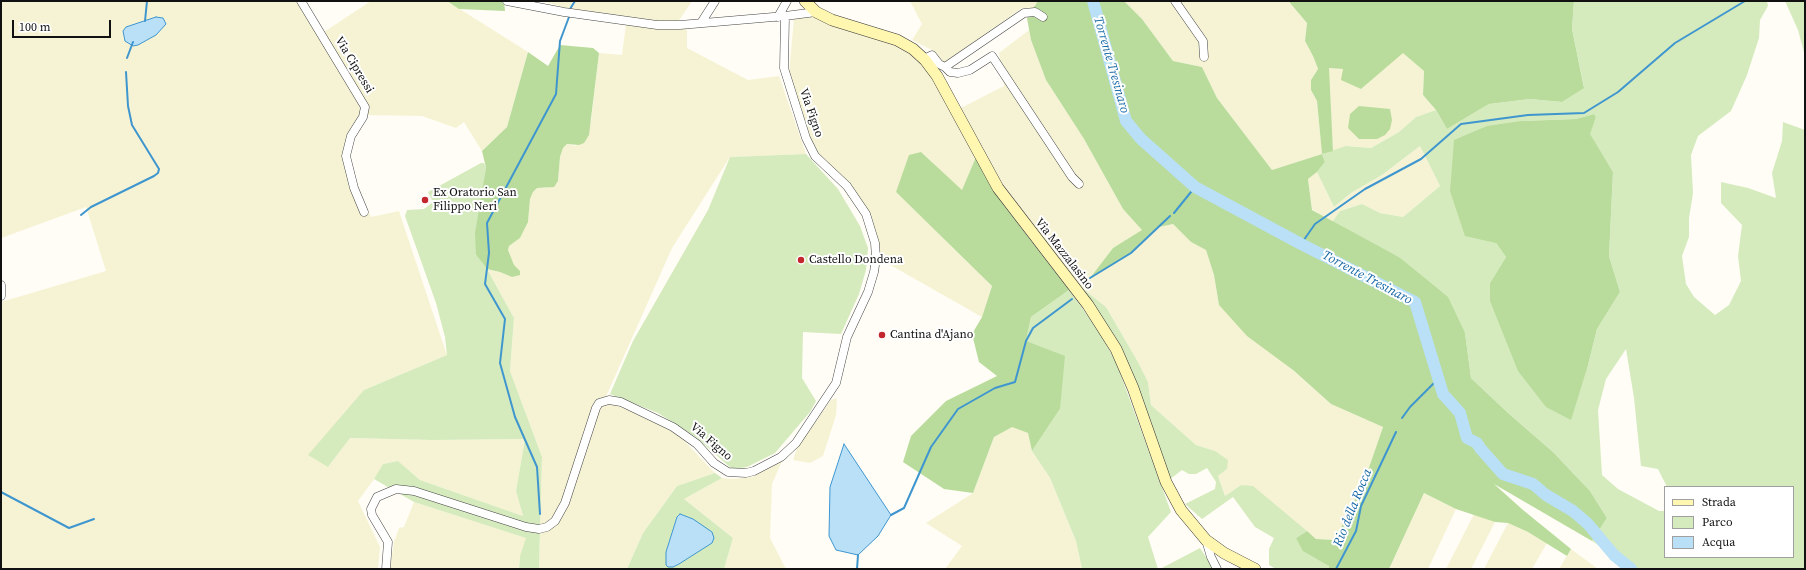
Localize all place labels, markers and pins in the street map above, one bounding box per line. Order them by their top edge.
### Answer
place label: Ex Oratorio San Filippo Neri [433,186,517,214]
marker: Ex Oratorio San Filippo Neri [420,195,430,205]
place label: Castello Dondena [809,253,903,267]
marker: Castello Dondena [796,255,806,265]
place label: Cantina d'Ajano [890,328,973,342]
marker: Cantina d'Ajano [877,330,887,340]

